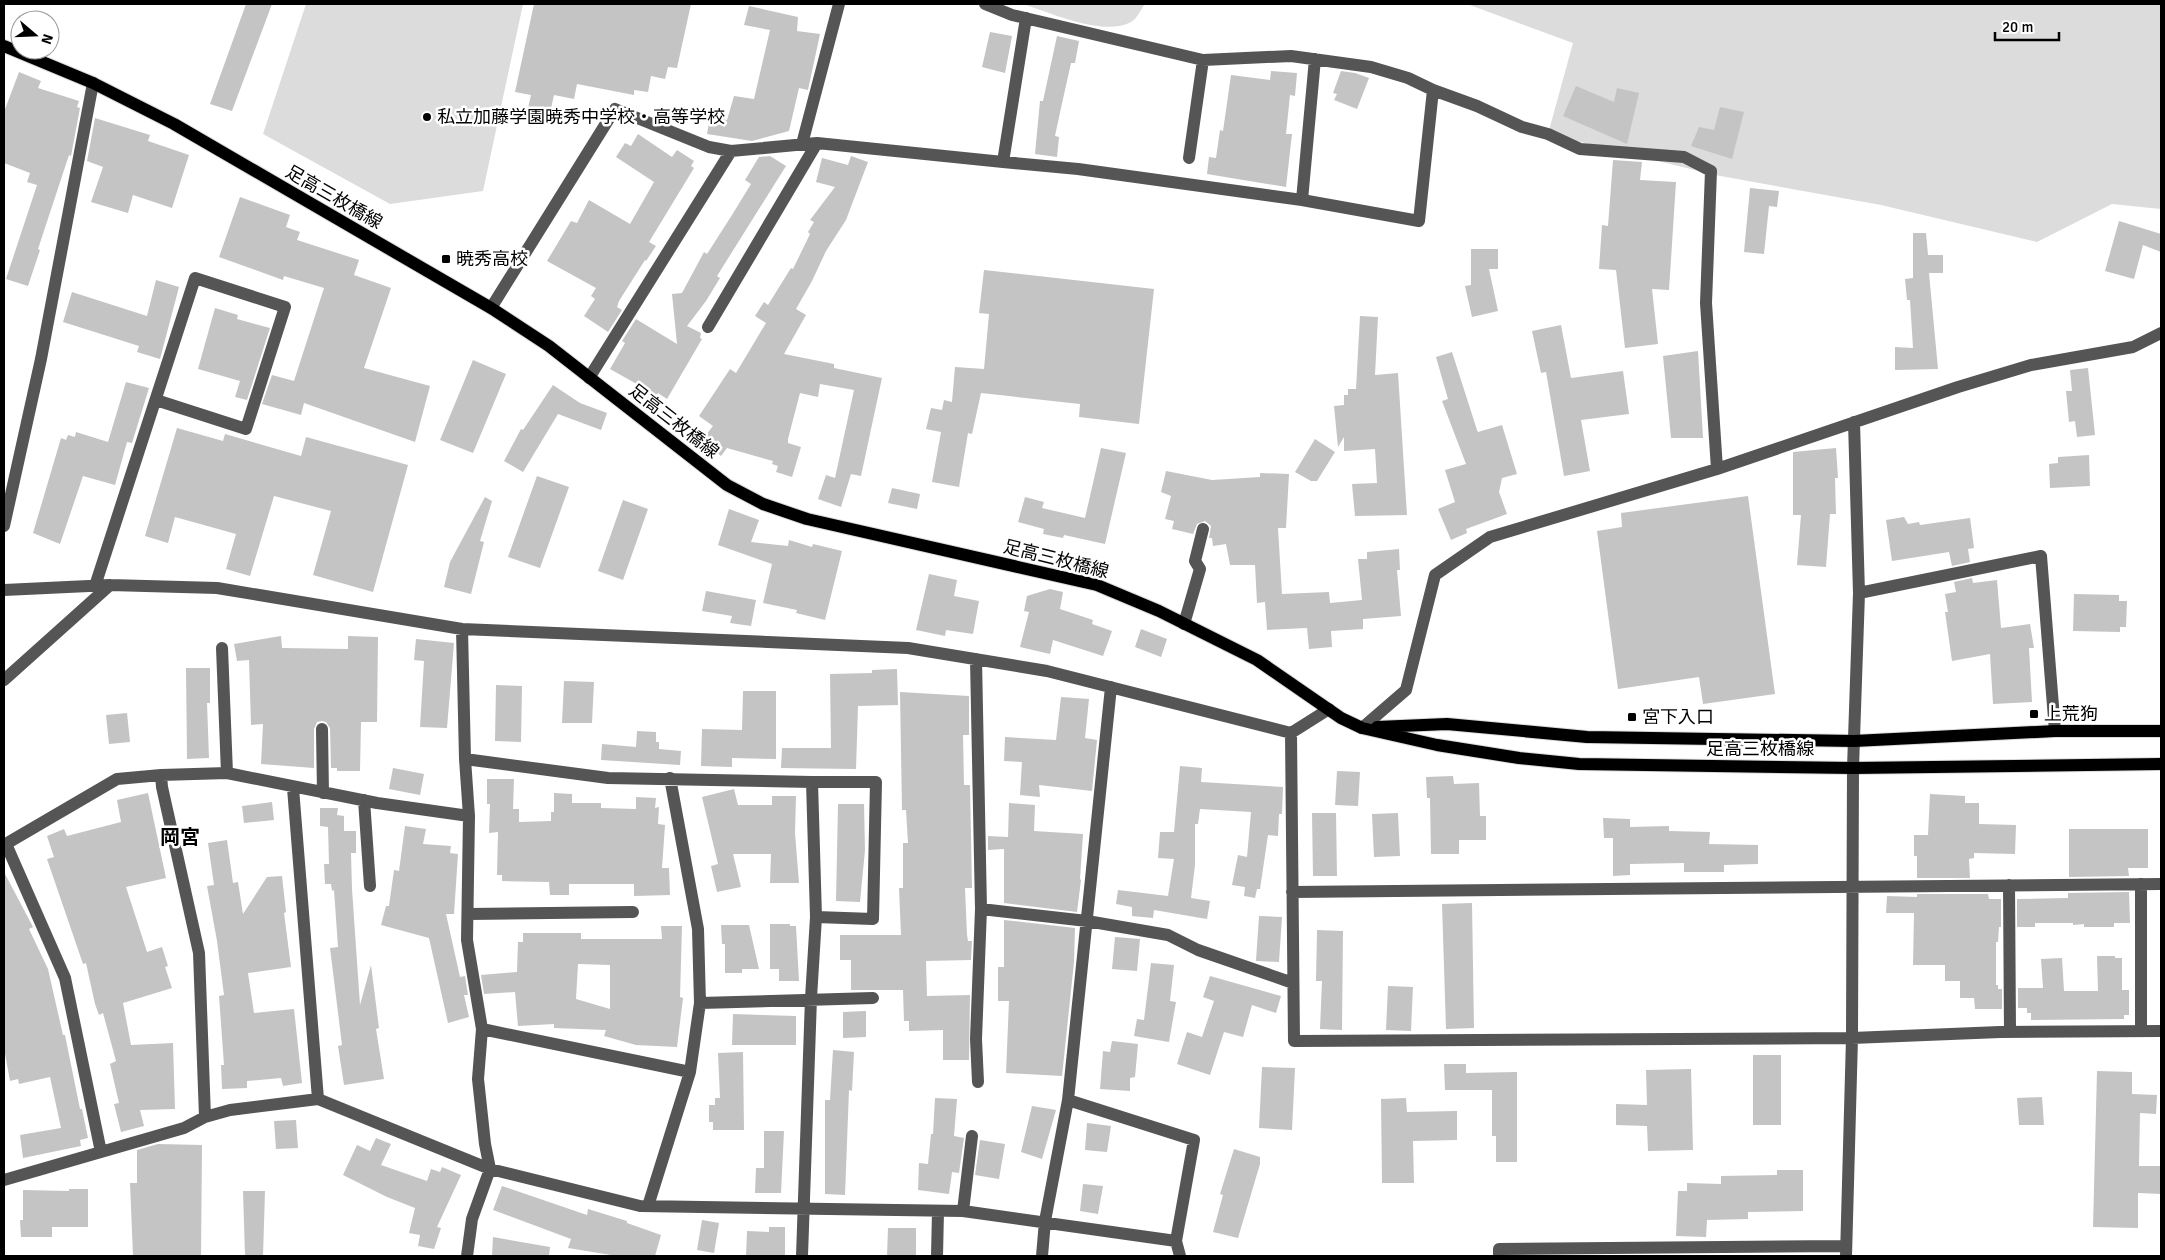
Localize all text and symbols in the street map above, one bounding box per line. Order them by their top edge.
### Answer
north arrow [10,10,60,60]
scale bar [1995,10,2059,42]
text: 20 m [2002,18,2033,36]
text: N [37,32,56,46]
place label: 私立加藤学園暁秀中学校・高等学校 [437,106,725,128]
marker: 私立加藤学園暁秀中学校・高等学校 [421,111,433,123]
street label: 足高三枚橋線 [282,160,386,234]
place label: 暁秀高校 [456,248,528,270]
marker: 暁秀高校 [440,253,452,265]
street label: 足高三枚橋線 [625,379,723,463]
street label: 足高三枚橋線 [1001,535,1111,583]
place label: 上荒狗 [2044,703,2098,725]
place label: 宮下入口 [1642,706,1714,728]
marker: 上荒狗 [2028,708,2040,720]
marker: 宮下入口 [1626,711,1638,723]
street label: 足高三枚橋線 [1706,738,1814,760]
district label: 岡宮 [160,825,200,850]

